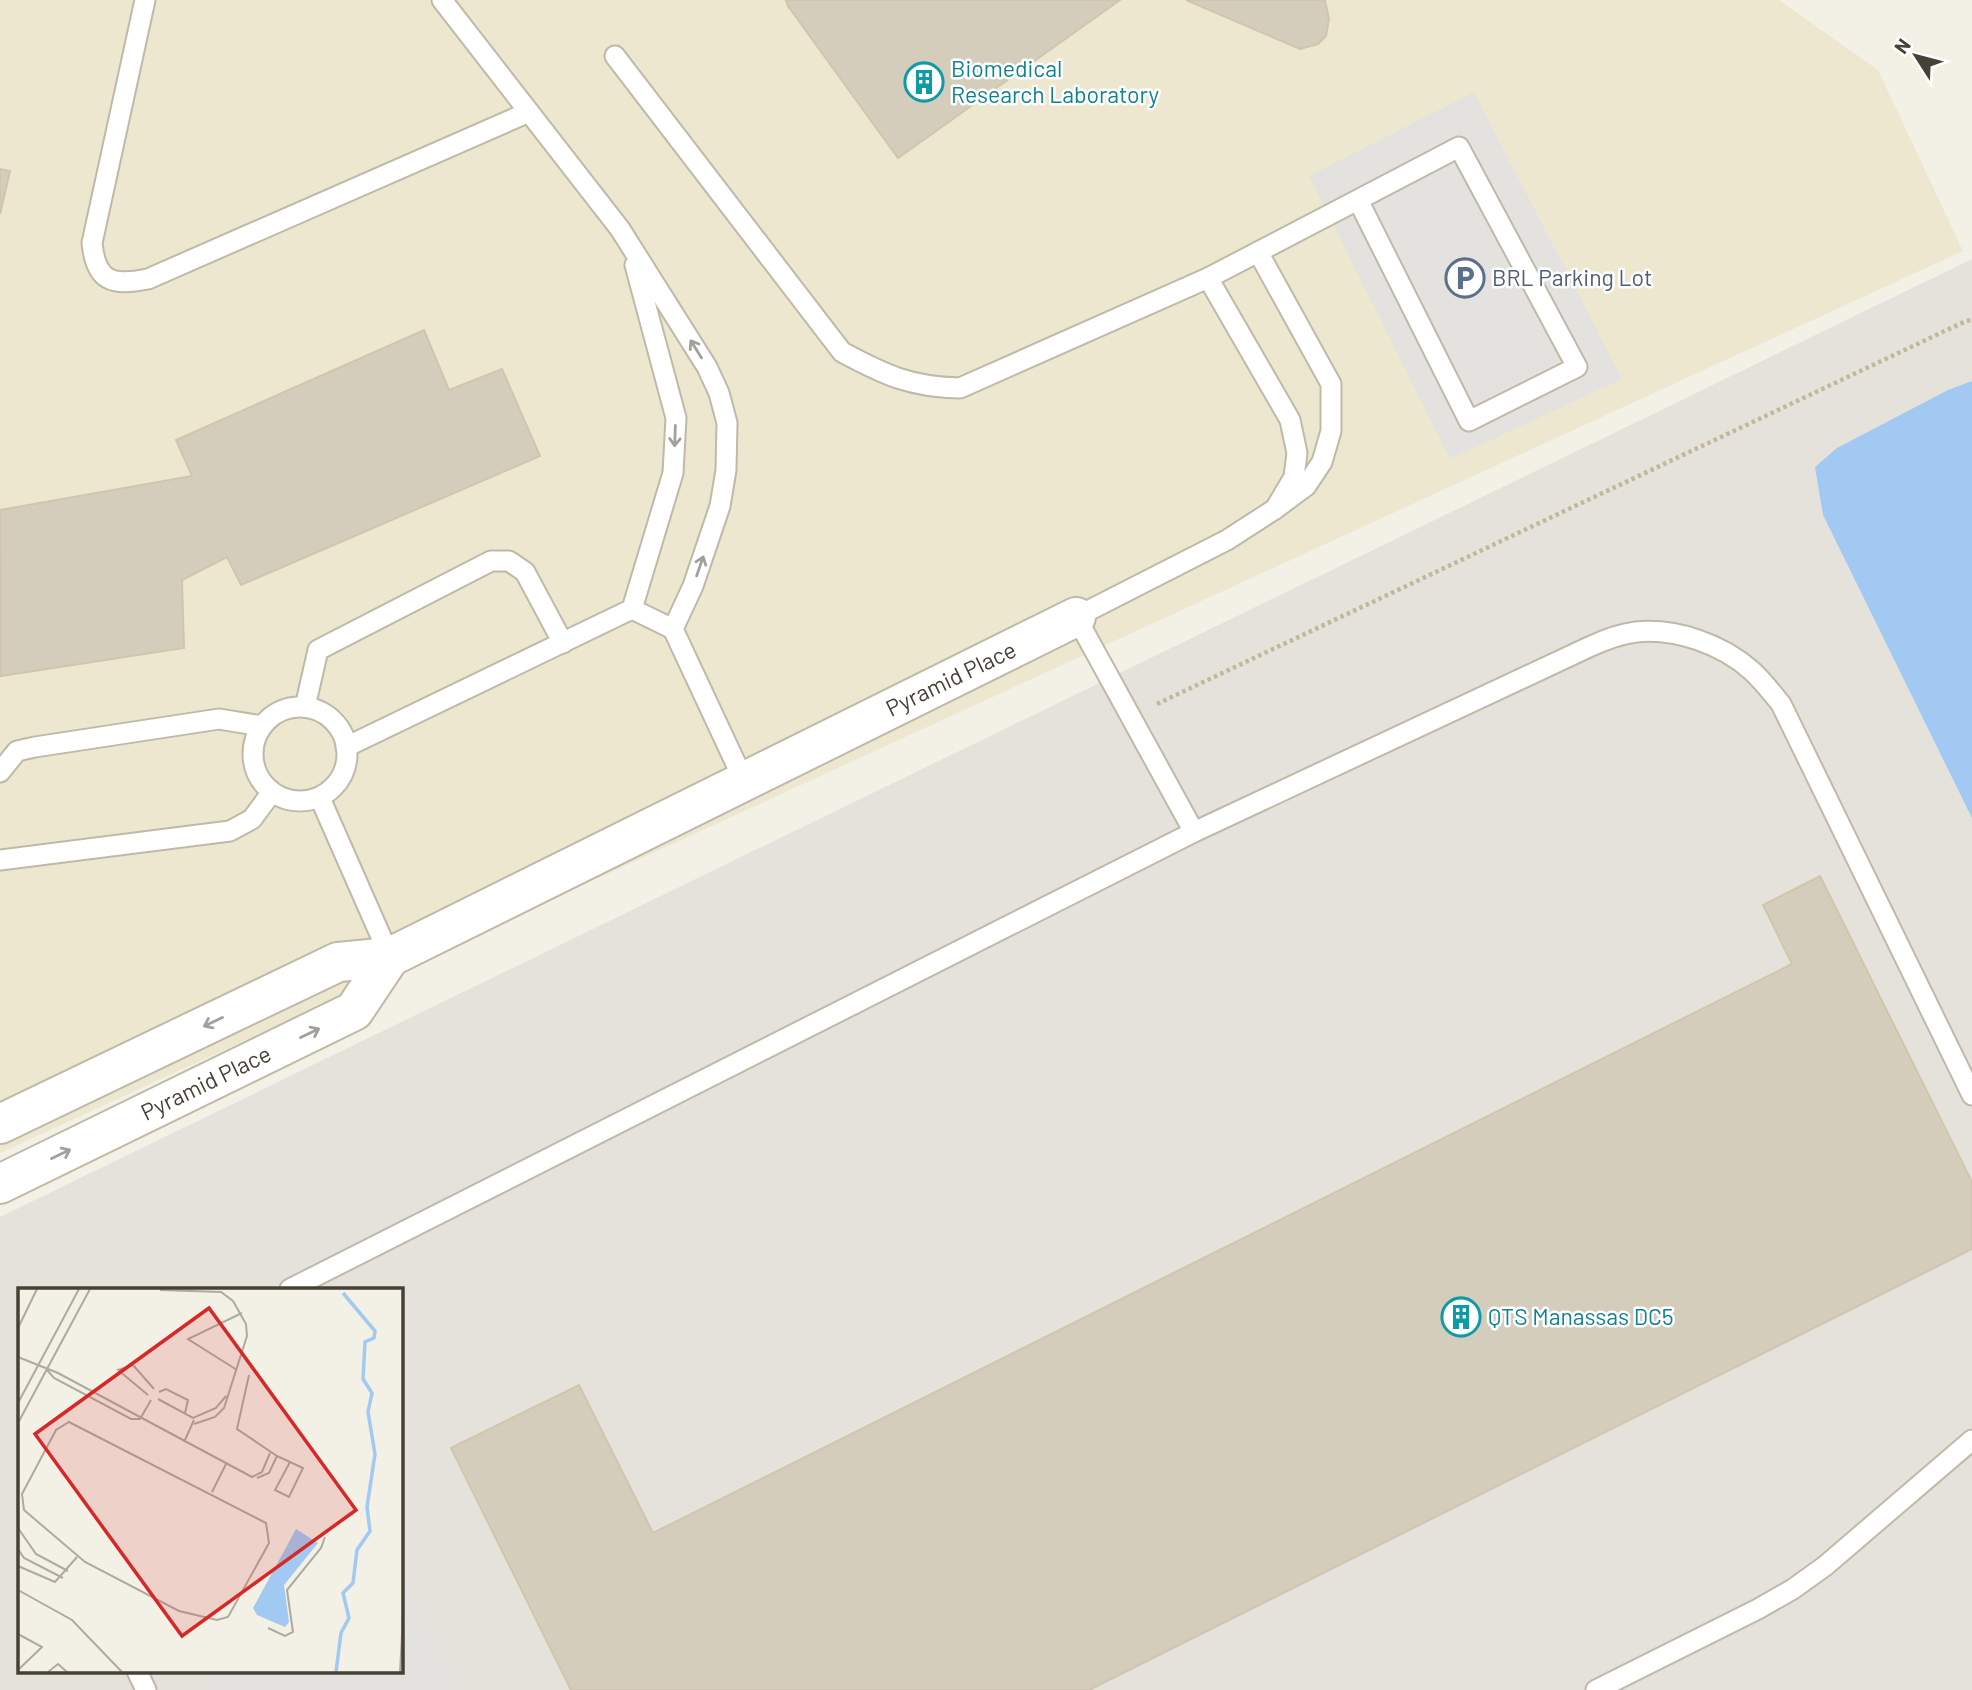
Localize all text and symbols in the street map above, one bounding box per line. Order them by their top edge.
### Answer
north arrow [1881,21,1951,91]
text: N [1889,34,1915,58]
place label: Biomedical Research Laboratory [951,54,1160,108]
building icon: Biomedical Research Laboratory [903,61,945,103]
parking icon: BRL Parking Lot [1444,257,1486,299]
place label: BRL Parking Lot [1492,263,1652,291]
one-way arrow [689,340,703,360]
one-way arrow [668,424,681,447]
one-way arrow [695,556,707,578]
street label: Pyramid Place [881,635,1020,722]
one-way arrow [203,1016,224,1029]
one-way arrow [299,1025,320,1039]
street label: Pyramid Place [136,1039,275,1126]
one-way arrow [50,1146,71,1160]
inset map [18,1288,402,1672]
building icon: QTS Manassas DC5 [1440,1296,1482,1338]
place label: QTS Manassas DC5 [1488,1302,1674,1330]

